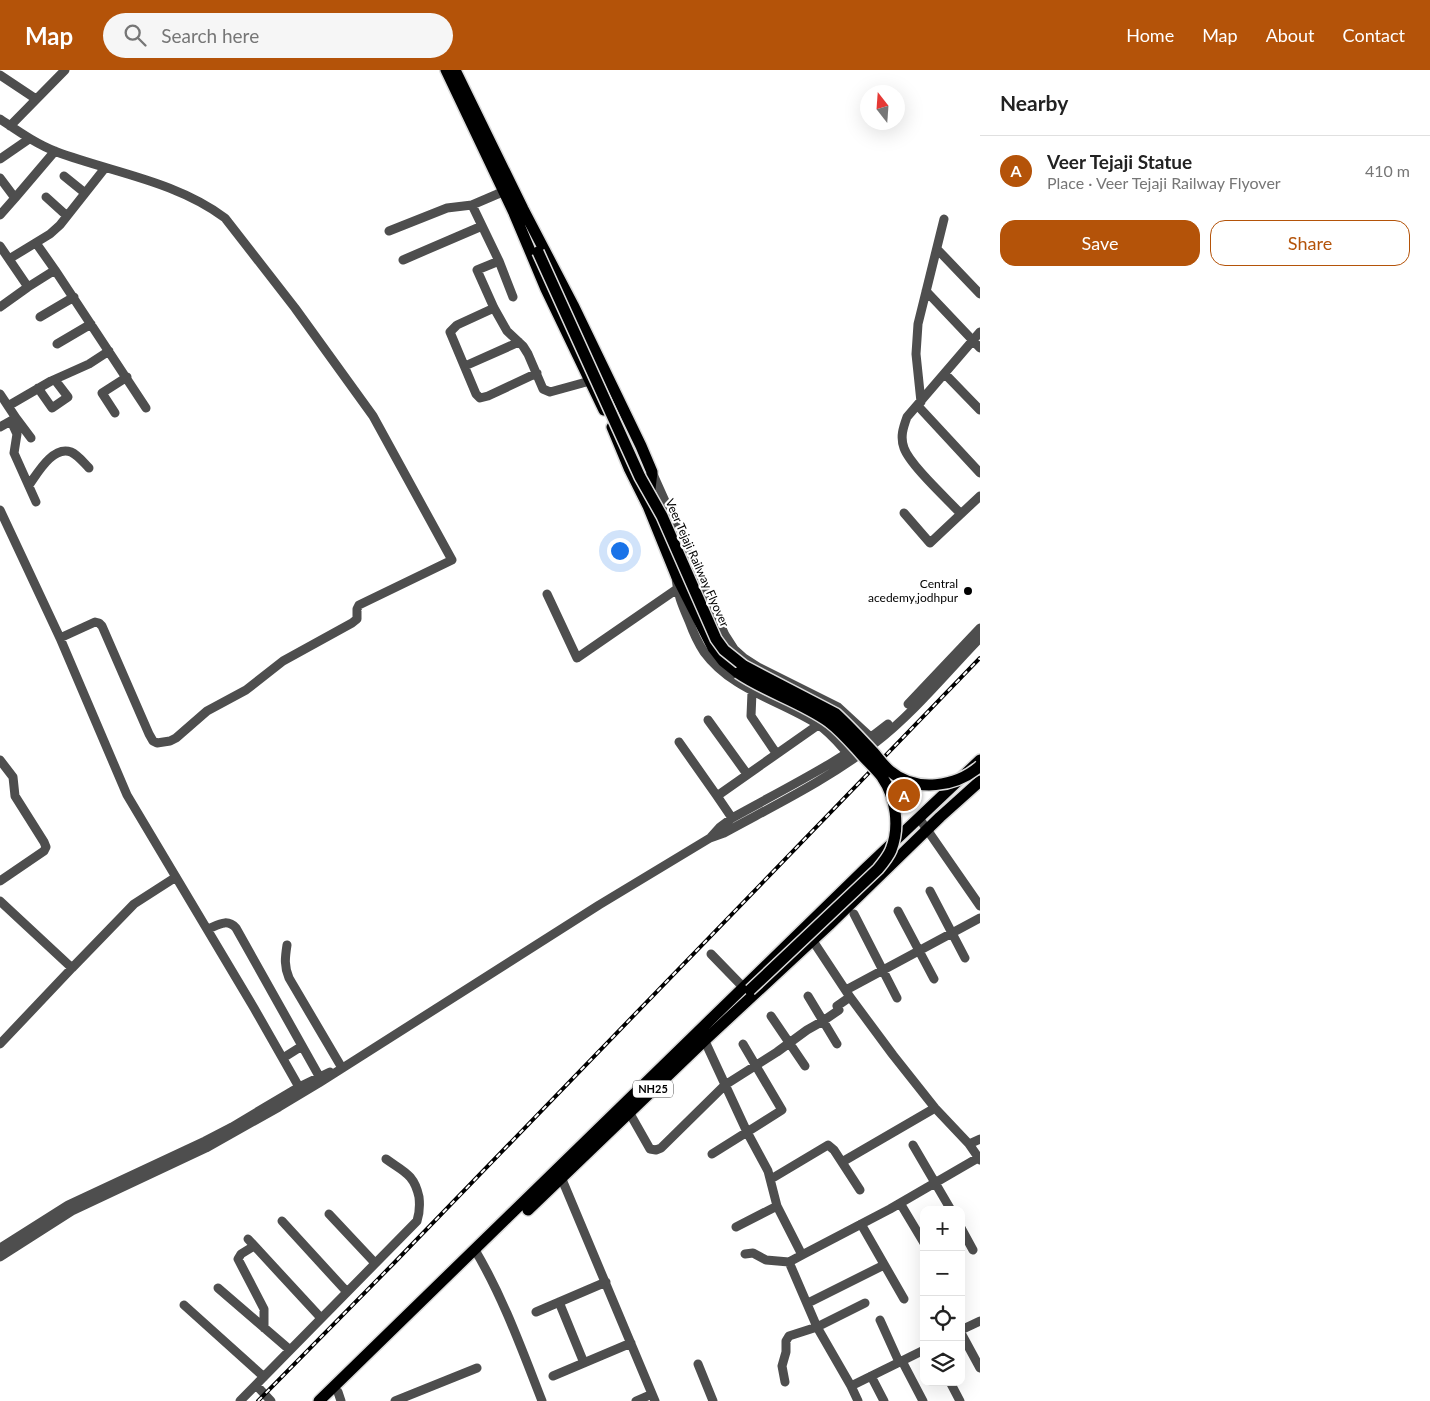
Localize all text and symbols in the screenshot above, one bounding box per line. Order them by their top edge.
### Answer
search box [103,13,453,58]
text: Map [25,21,73,50]
icon: search [121,21,149,49]
text: Search here [161,24,259,47]
text: Home [1126,24,1174,46]
text: Map [1202,24,1238,46]
text: About [1266,24,1315,46]
text: Contact [1343,24,1405,46]
north arrow [860,85,905,130]
text: Nearby [1000,90,1068,115]
text: Veer Tejaji Statue [1047,150,1192,173]
text: A [1010,161,1022,180]
text: 410 m [1365,161,1410,180]
text: Place · Veer Tejaji Railway Flyover [1047,173,1281,192]
button: Save [1000,220,1200,266]
button: Share [1210,220,1410,266]
street label: Veer Tejaji Railway Flyover [662,496,733,630]
your location [607,538,633,564]
place label: Central acedemy,jodhpur [868,576,959,605]
marker: Central acedemy,jodhpur [962,585,974,597]
pin: A [888,776,920,814]
road number: NH25 [633,1081,673,1098]
map controls [920,1206,965,1386]
button: + [920,1206,965,1251]
button: − [920,1251,965,1296]
button: locate [920,1296,965,1341]
button: layers [920,1341,965,1386]

